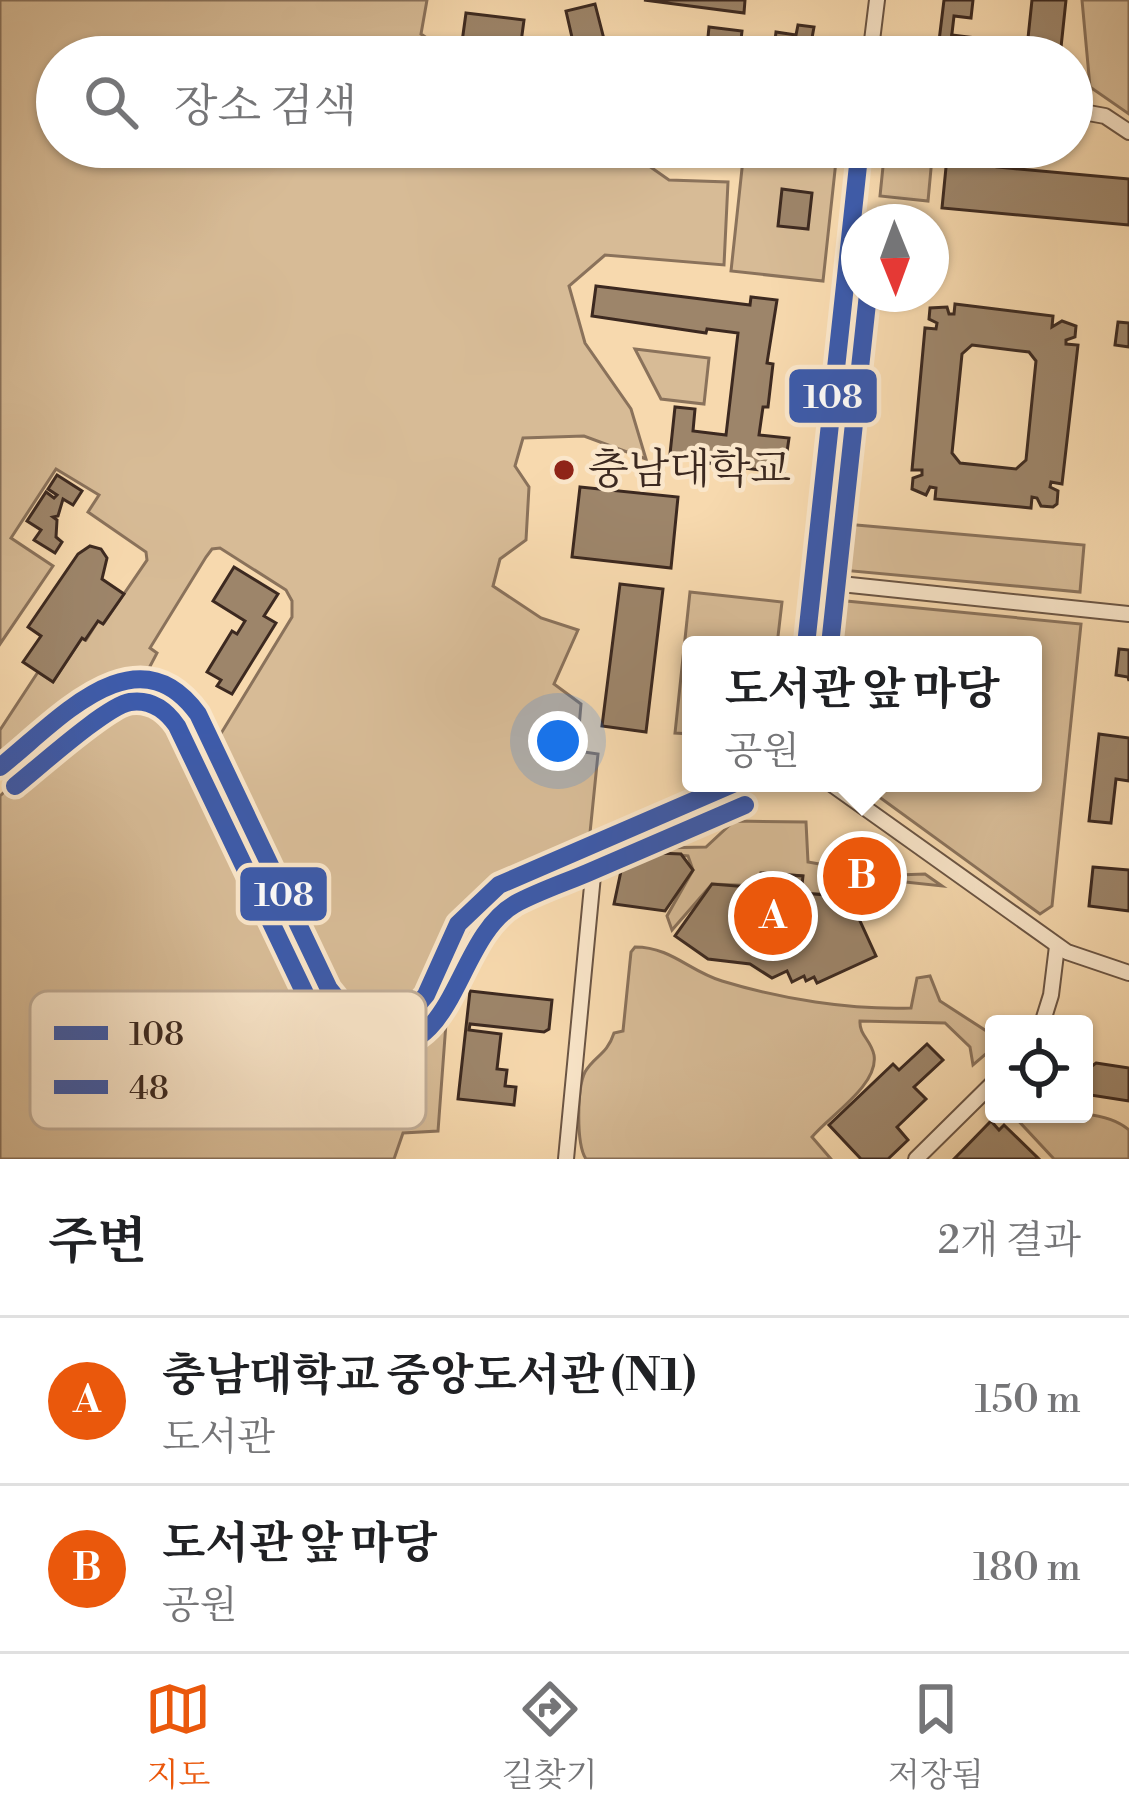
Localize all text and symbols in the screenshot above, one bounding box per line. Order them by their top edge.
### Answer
search box [36,36,1093,168]
icon: search [78,69,144,135]
text: 장소 검색 [174,79,357,136]
north arrow [841,204,949,312]
line badge: 108 [787,367,879,425]
text: 108 [803,378,863,419]
place label: 충남대학교 [588,444,791,497]
marker: 충남대학교 [551,457,577,483]
popup [682,636,1042,792]
text: 도서관 앞 마당 [724,662,1000,719]
your location [528,711,588,771]
text: 공원 [724,728,800,777]
pin: B [823,831,901,921]
line badge: 108 [238,865,329,923]
pin: A [734,871,812,961]
text: 108 [254,876,314,917]
legend [30,991,426,1129]
text: 108 [129,1015,184,1056]
map controls [985,1015,1093,1123]
button: locate [985,1015,1093,1123]
text: 48 [129,1069,169,1110]
text: 주변 [48,1211,147,1275]
text: 2개 결과 [938,1217,1081,1266]
text: 충남대학교 중앙도서관 (N1) [162,1348,696,1405]
text: A [73,1376,101,1425]
text: 150 m [975,1376,1081,1425]
text: 도서관 [162,1414,275,1463]
text: 도서관 앞 마당 [162,1516,437,1573]
text: B [72,1544,102,1593]
text: 180 m [973,1544,1081,1593]
text: 공원 [162,1582,237,1631]
tab: 지도 [145,1676,211,1797]
tab: 길찾기 [502,1676,597,1797]
tab: 저장됨 [888,1676,984,1797]

